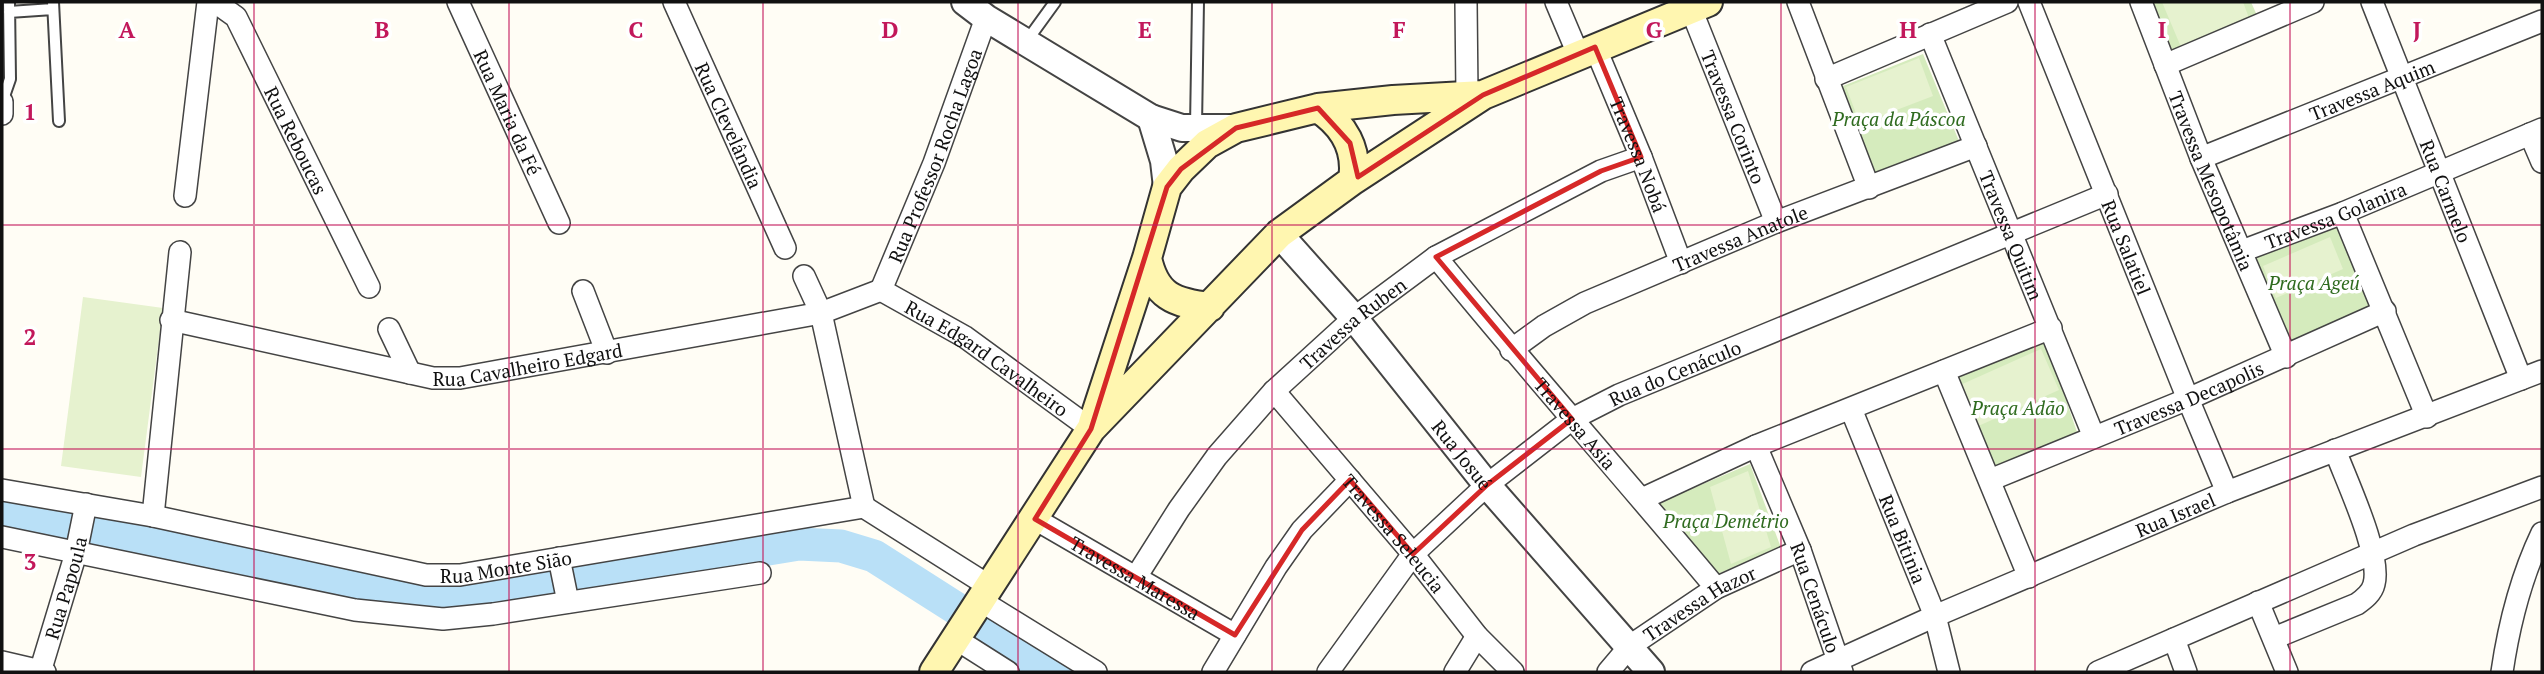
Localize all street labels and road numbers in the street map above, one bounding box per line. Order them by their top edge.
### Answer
street label: Rua Professor Rocha Lagoa [881,44,987,266]
street label: Rua Maria da Fé [469,45,548,179]
street label: Travessa Corinto [1696,46,1772,187]
street label: Travessa Aquim [2305,53,2439,126]
street label: Rua Clevelândia [690,58,769,192]
street label: Rua Reboucas [260,82,334,198]
street label: Travessa Mesopotâmia [2164,87,2260,274]
street label: Travessa Nobá [1605,93,1673,216]
street label: Rua Carmelo [2415,136,2478,246]
street label: Travessa Quitim [1974,167,2050,304]
street label: Travessa Golanira [2261,175,2410,254]
street label: Rua Salatiel [2097,196,2157,298]
street label: Travessa Anatole [1669,199,1811,277]
street label: Travessa Ruben [1294,271,1411,375]
street label: Rua Edgard Cavalheiro [901,294,1074,421]
street label: Rua do Cenáculo [1604,334,1745,411]
street label: Rua Cavalheiro Edgard [433,336,625,391]
street label: Travessa Decapolis [2110,354,2267,440]
street label: Travessa Asia [1529,372,1623,475]
street label: Rua Josué [1427,414,1498,495]
street label: Travessa Seleucia [1337,468,1451,598]
street label: Rua Israel [2131,486,2219,542]
street label: Rua Bitinia [1874,490,1933,587]
street label: Travessa Maressa [1066,530,1205,625]
street label: Rua Papoula [38,534,92,642]
street label: Rua Cenáculo [1785,538,1847,656]
street label: Rua Monte Sião [440,544,573,588]
street label: Travessa Hazor [1638,559,1760,646]

